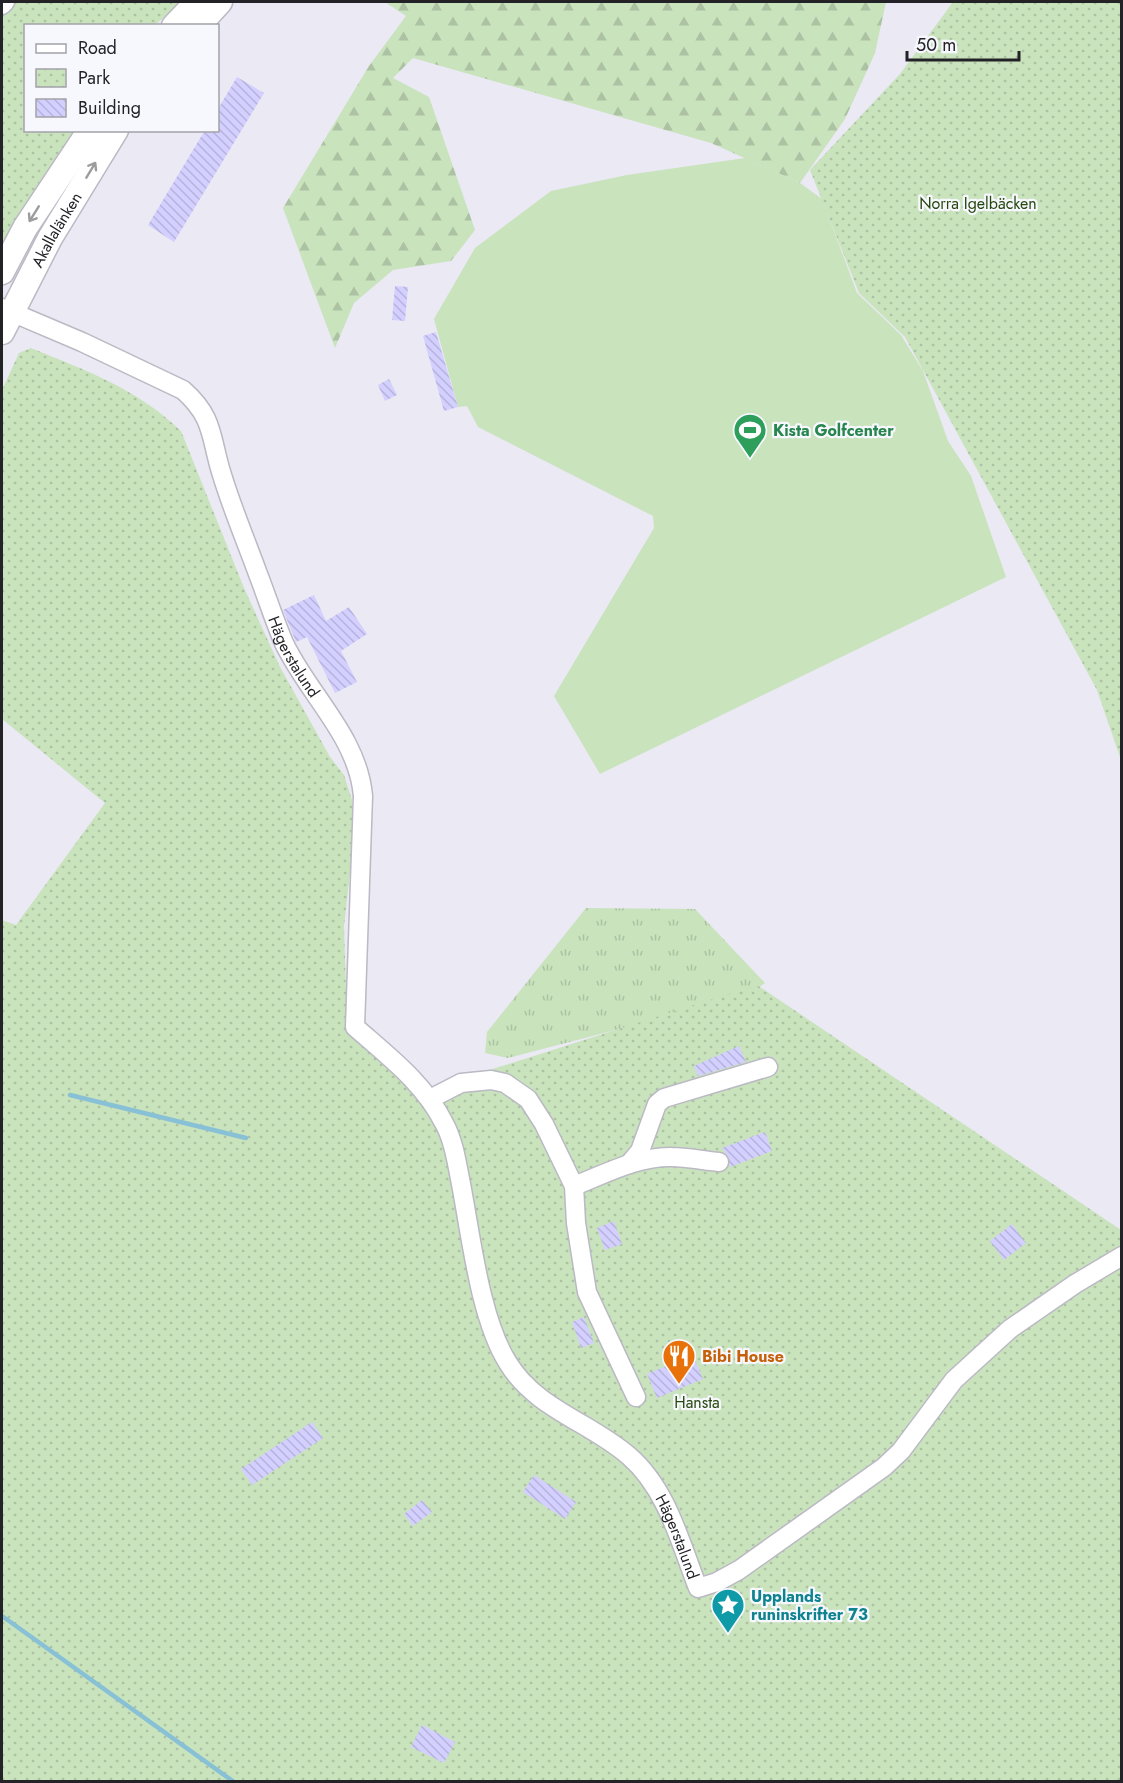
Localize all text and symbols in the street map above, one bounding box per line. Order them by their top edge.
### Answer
legend [24,24,219,132]
scale bar [907,24,1020,62]
text: 50 m [916,32,956,58]
text: Road [78,35,117,61]
text: Park [78,65,110,91]
text: Building [78,95,141,121]
one-way arrow [86,162,98,179]
street label: Akallalänken [25,187,87,271]
park label: Norra Igelbäcken [919,192,1037,215]
one-way arrow [28,205,40,222]
sports icon: Kista Golfcenter [732,412,768,459]
place label: Kista Golfcenter [773,419,894,442]
street label: Hägerstalund [263,613,326,702]
restaurant icon: Bibi House [661,1338,697,1385]
place label: Bibi House [702,1345,784,1368]
park label: Hansta [674,1391,720,1414]
street label: Hägerstalund [650,1490,705,1582]
place label: Upplands runinskrifter 73 [751,1585,868,1626]
place icon: Upplands runinskrifter 73 [710,1587,746,1634]

